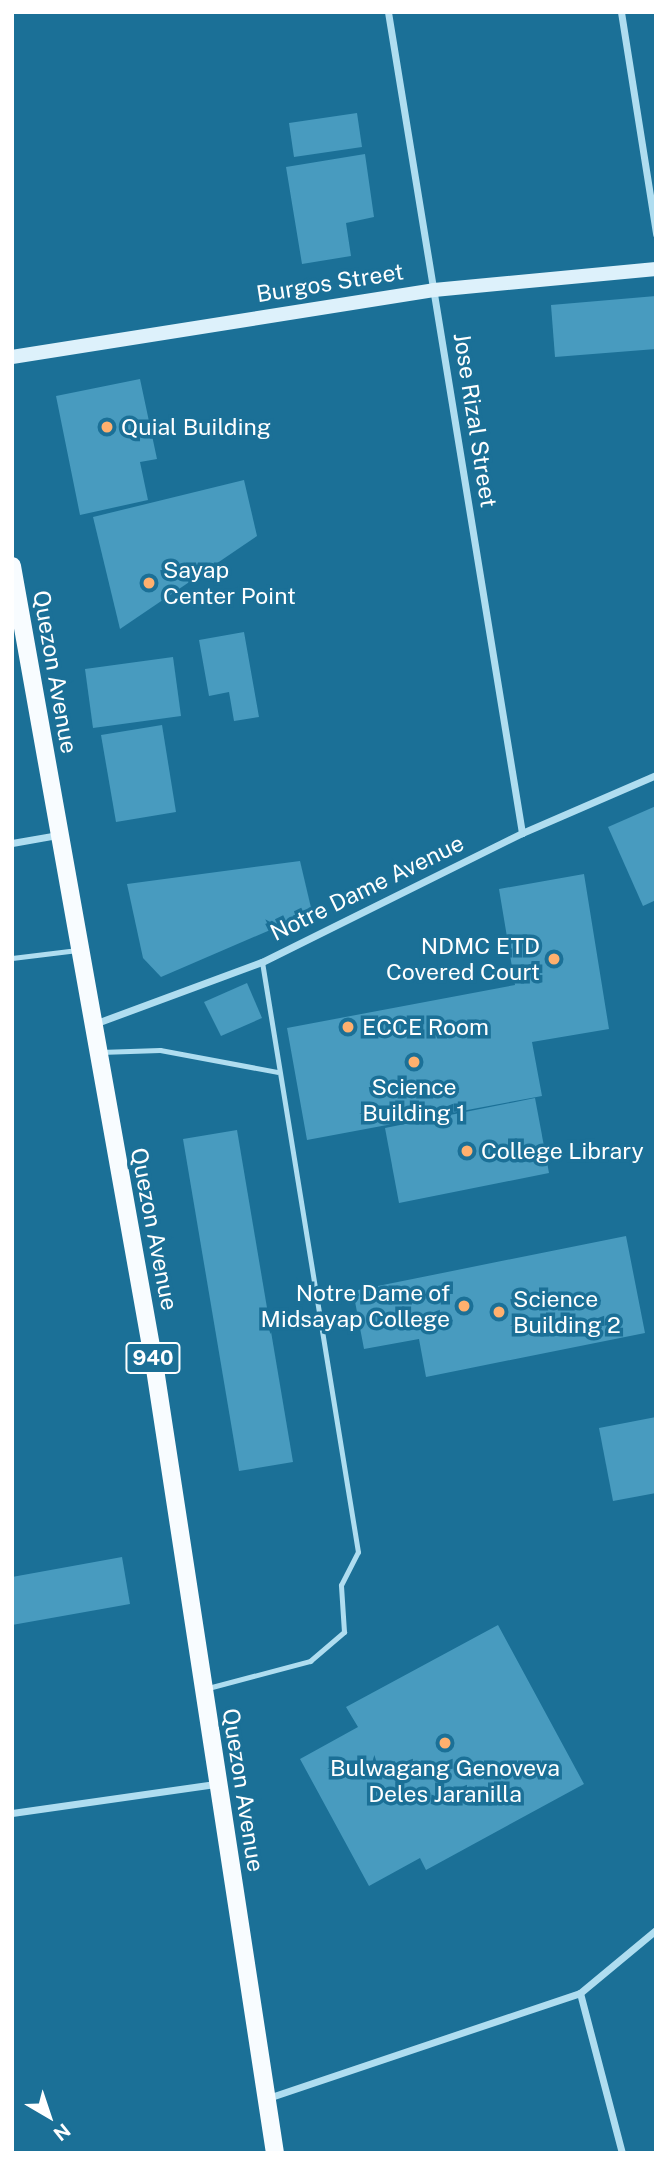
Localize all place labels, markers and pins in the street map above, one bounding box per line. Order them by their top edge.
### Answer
place label: Quial Building [121,413,271,441]
marker: Quial Building [99,419,115,435]
place label: Sayap Center Point [163,556,296,610]
marker: Sayap Center Point [141,575,157,591]
place label: NDMC ETD Covered Court [386,932,540,986]
marker: NDMC ETD Covered Court [546,951,562,967]
place label: ECCE Room [362,1013,489,1041]
marker: ECCE Room [340,1019,356,1035]
marker: Science Building 1 [406,1054,422,1070]
place label: Science Building 1 [362,1073,466,1127]
place label: College Library [481,1137,644,1165]
marker: College Library [459,1143,475,1159]
place label: Notre Dame of Midsayap College [260,1279,450,1333]
place label: Science Building 2 [513,1285,621,1339]
marker: Notre Dame of Midsayap College [456,1298,472,1314]
marker: Science Building 2 [491,1304,507,1320]
marker: Bulwagang Genoveva Deles Jaranilla [437,1735,453,1751]
place label: Bulwagang Genoveva Deles Jaranilla [330,1754,560,1808]

